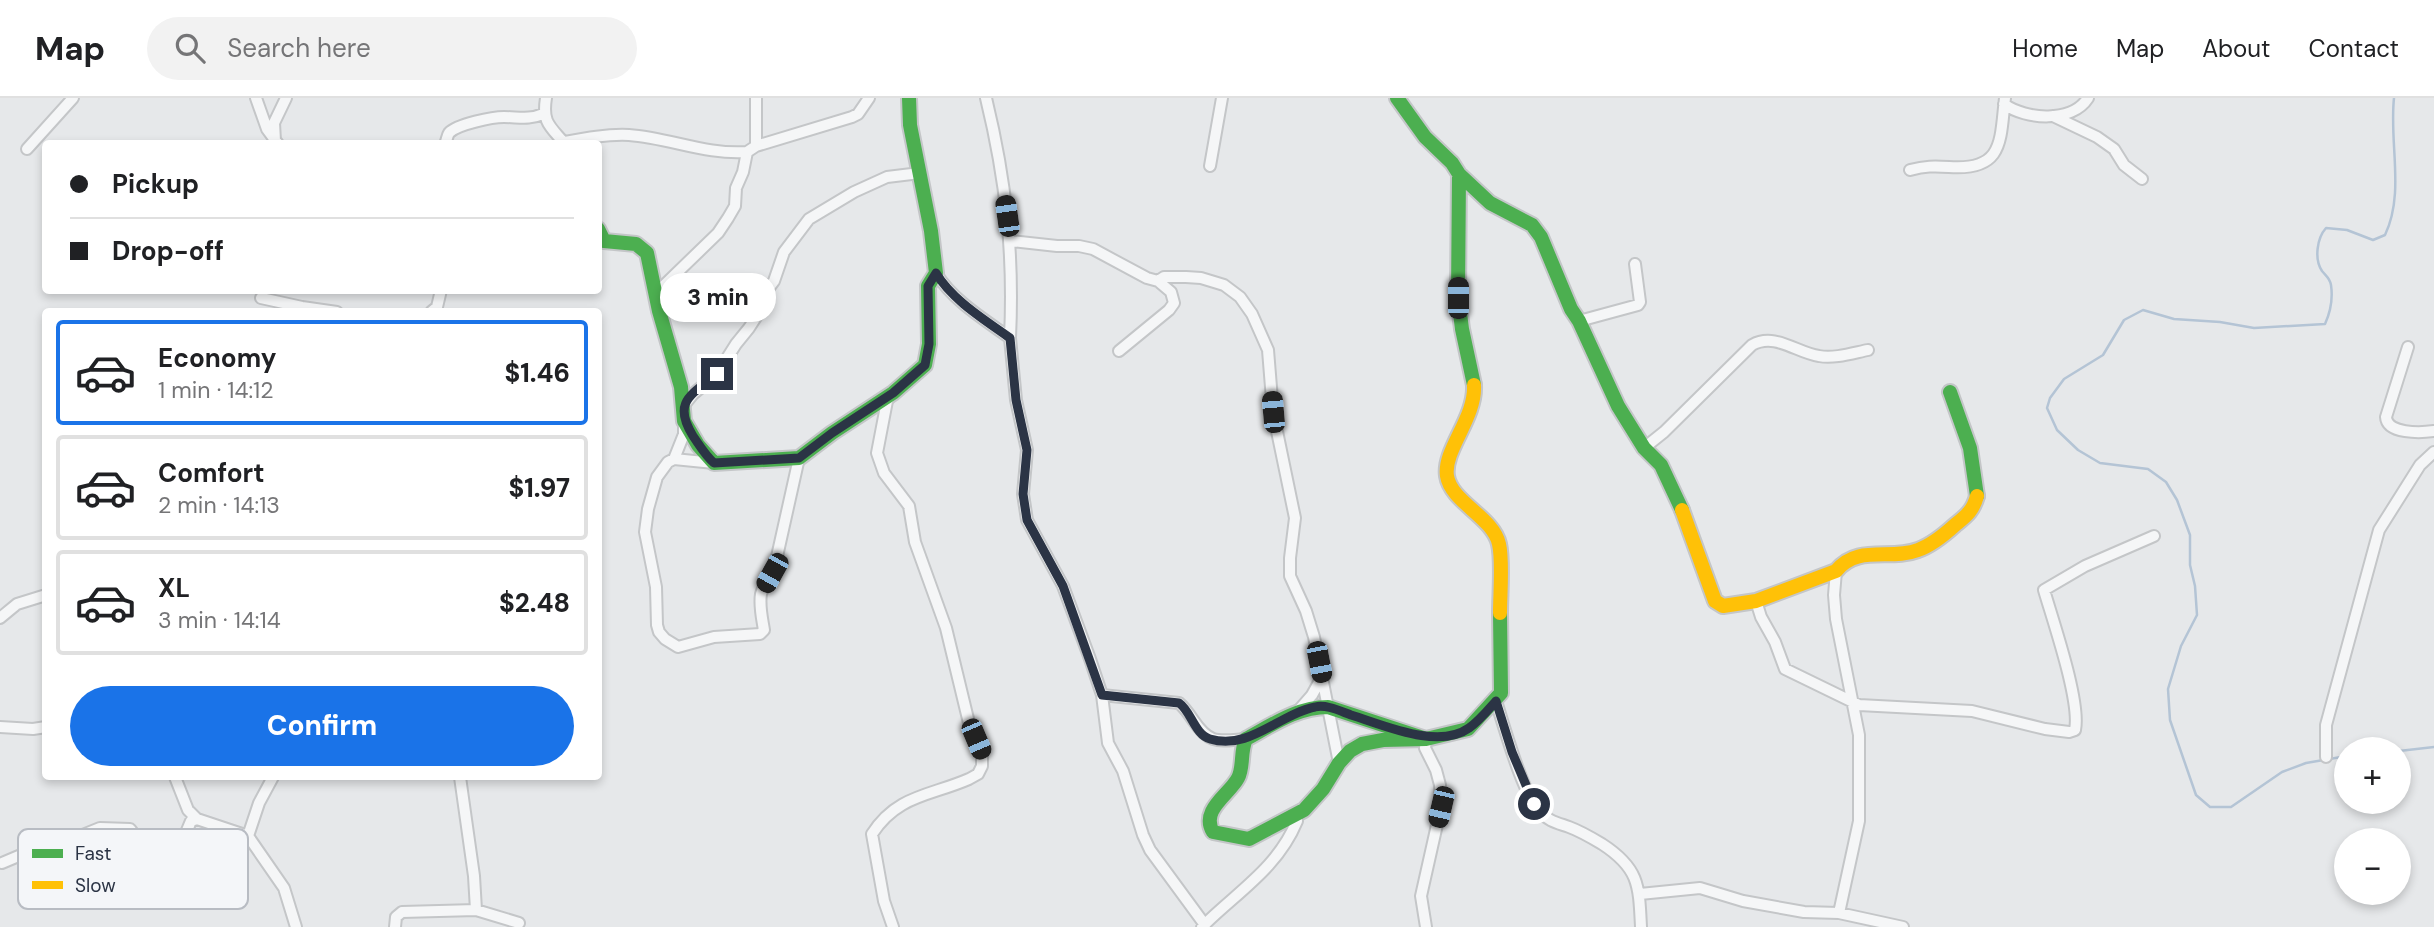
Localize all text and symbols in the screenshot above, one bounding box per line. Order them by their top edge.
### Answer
search box [147,17,637,80]
text: Map [35,27,105,70]
icon: search [171,29,209,67]
text: Search here [227,31,371,65]
text: Home [2012,33,2078,64]
text: Map [2116,33,2164,64]
text: About [2202,33,2271,64]
text: Contact [2309,33,2399,64]
text: Pickup [112,167,199,201]
car [994,194,1021,238]
text: Drop-off [112,234,224,268]
callout: 3 min [659,272,775,322]
car [1448,277,1469,319]
text: 3 min [687,282,749,312]
icon: car [74,341,137,404]
text: Economy [158,341,276,375]
text: $1.46 [504,356,570,390]
route end [701,358,733,390]
text: 1 min · 14:12 [158,375,274,405]
car [1261,390,1286,434]
icon: car [74,456,137,519]
text: Comfort [158,456,264,490]
text: $1.97 [508,471,570,505]
text: 2 min · 14:13 [158,490,280,520]
car [753,550,792,596]
icon: car [74,571,137,634]
text: XL [158,571,190,605]
text: $2.48 [499,586,570,620]
text: 3 min · 14:14 [158,605,281,635]
car [1305,639,1334,685]
button: Confirm [70,686,574,766]
car [959,716,994,762]
map controls [2334,737,2411,905]
button: + [2334,737,2411,814]
car [1427,784,1456,830]
route start [1518,788,1550,820]
button: − [2334,828,2411,905]
legend [18,829,248,909]
text: Fast [75,841,111,866]
text: Slow [75,873,116,898]

